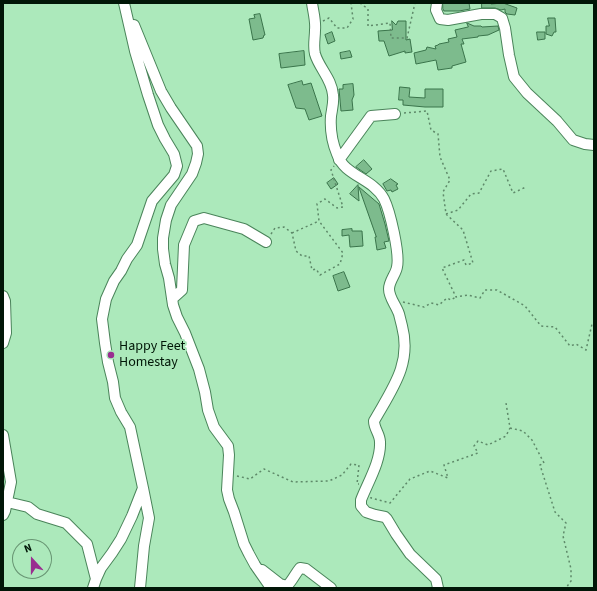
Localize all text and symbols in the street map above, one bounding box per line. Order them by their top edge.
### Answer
place label: Happy Feet Homestay [119,339,185,372]
marker: Happy Feet Homestay [106,350,116,360]
north arrow [12,539,52,579]
text: N [22,540,34,557]

